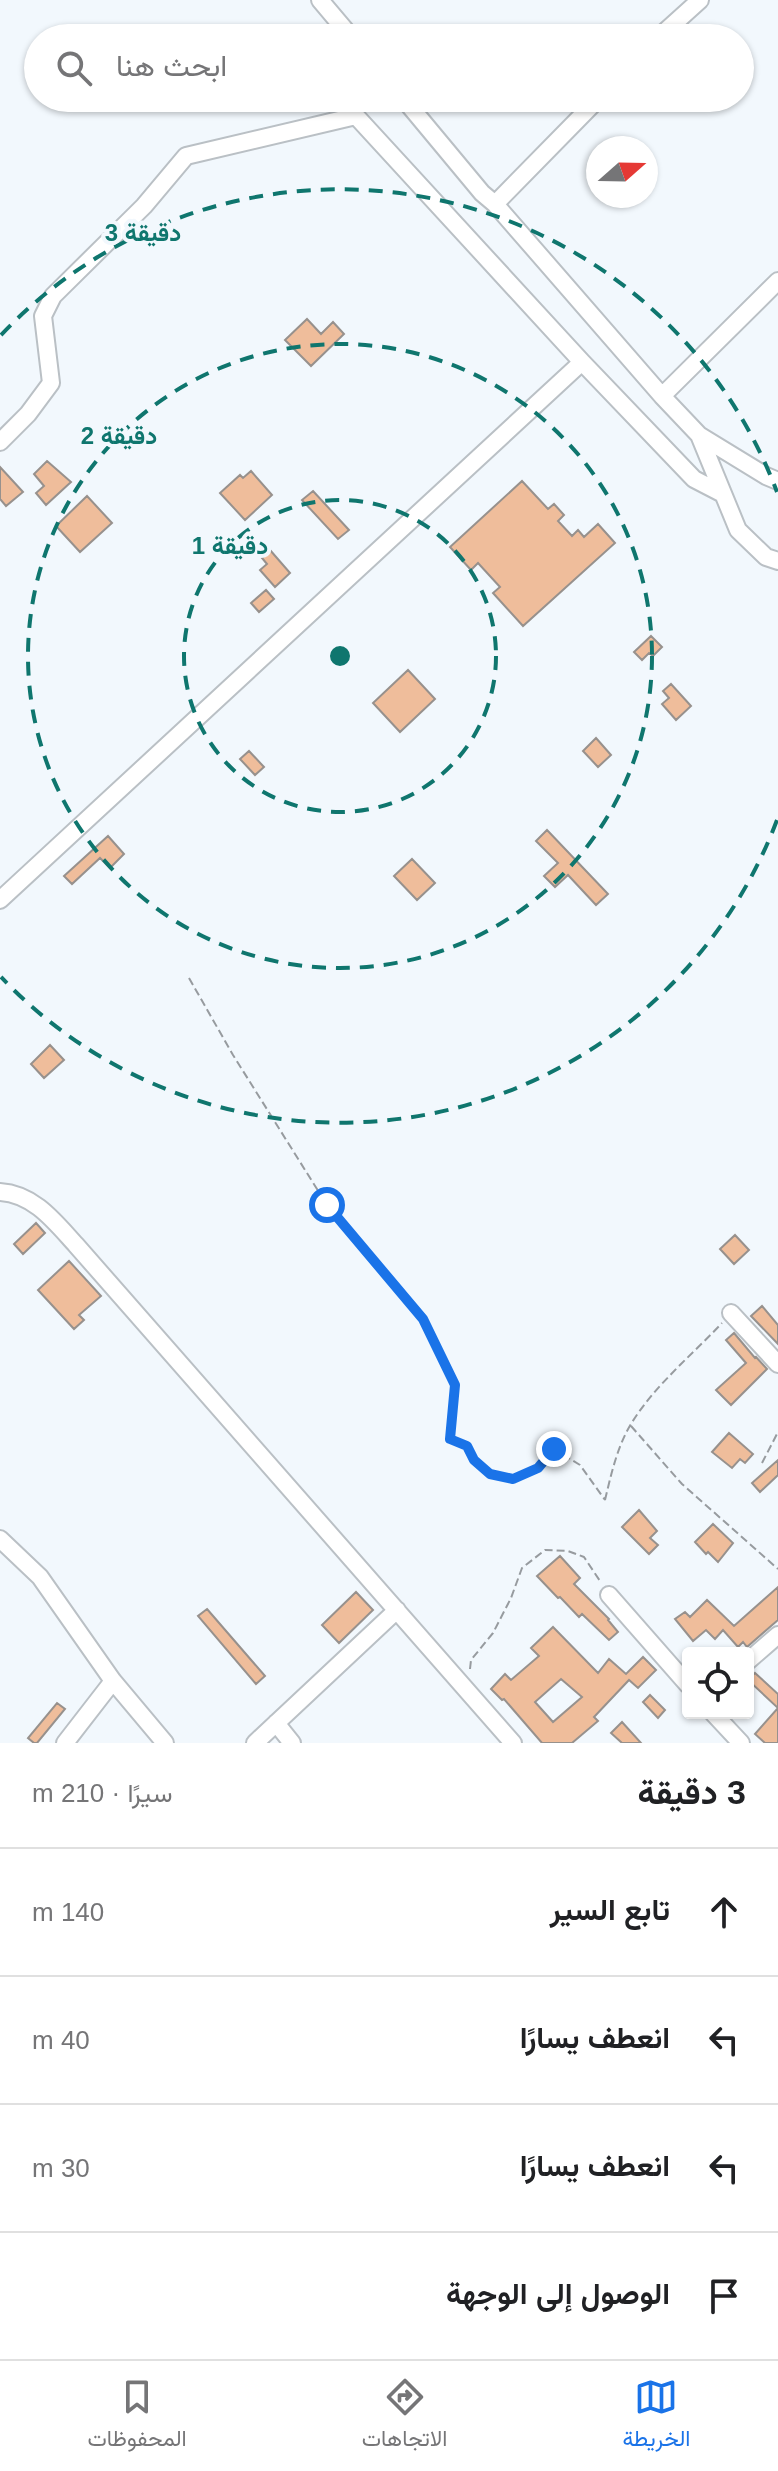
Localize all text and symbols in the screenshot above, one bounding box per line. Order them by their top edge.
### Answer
search box [24,24,754,112]
icon: search [52,46,96,90]
text: ابحث هنا [116,49,227,82]
north arrow [586,136,658,208]
text: 3 دقيقة [105,219,181,247]
text: 2 دقيقة [81,422,157,450]
text: 1 دقيقة [192,532,268,560]
centre of rings [326,642,354,670]
route start [309,1187,345,1223]
route end [536,1431,572,1467]
map controls [682,1647,754,1719]
button: locate [682,1647,754,1719]
text: 3 دقيقة [637,1773,746,1811]
text: سيرًا · 210 m [32,1778,173,1808]
icon: ahead [702,1890,746,1934]
text: تابع السير [550,1893,670,1926]
text: 140 m [32,1897,104,1927]
icon: left [702,2018,746,2062]
text: انعطف يسارًا [520,2021,670,2054]
text: 40 m [32,2025,90,2055]
icon: left [702,2146,746,2190]
text: انعطف يسارًا [520,2149,670,2182]
text: 30 m [32,2153,90,2183]
icon: arrive [702,2274,746,2318]
text: الوصول إلى الوجهة [446,2277,670,2310]
tab: المحفوظات [88,2375,187,2458]
tab: الاتجاهات [362,2375,447,2458]
tab: الخريطة [622,2375,690,2458]

